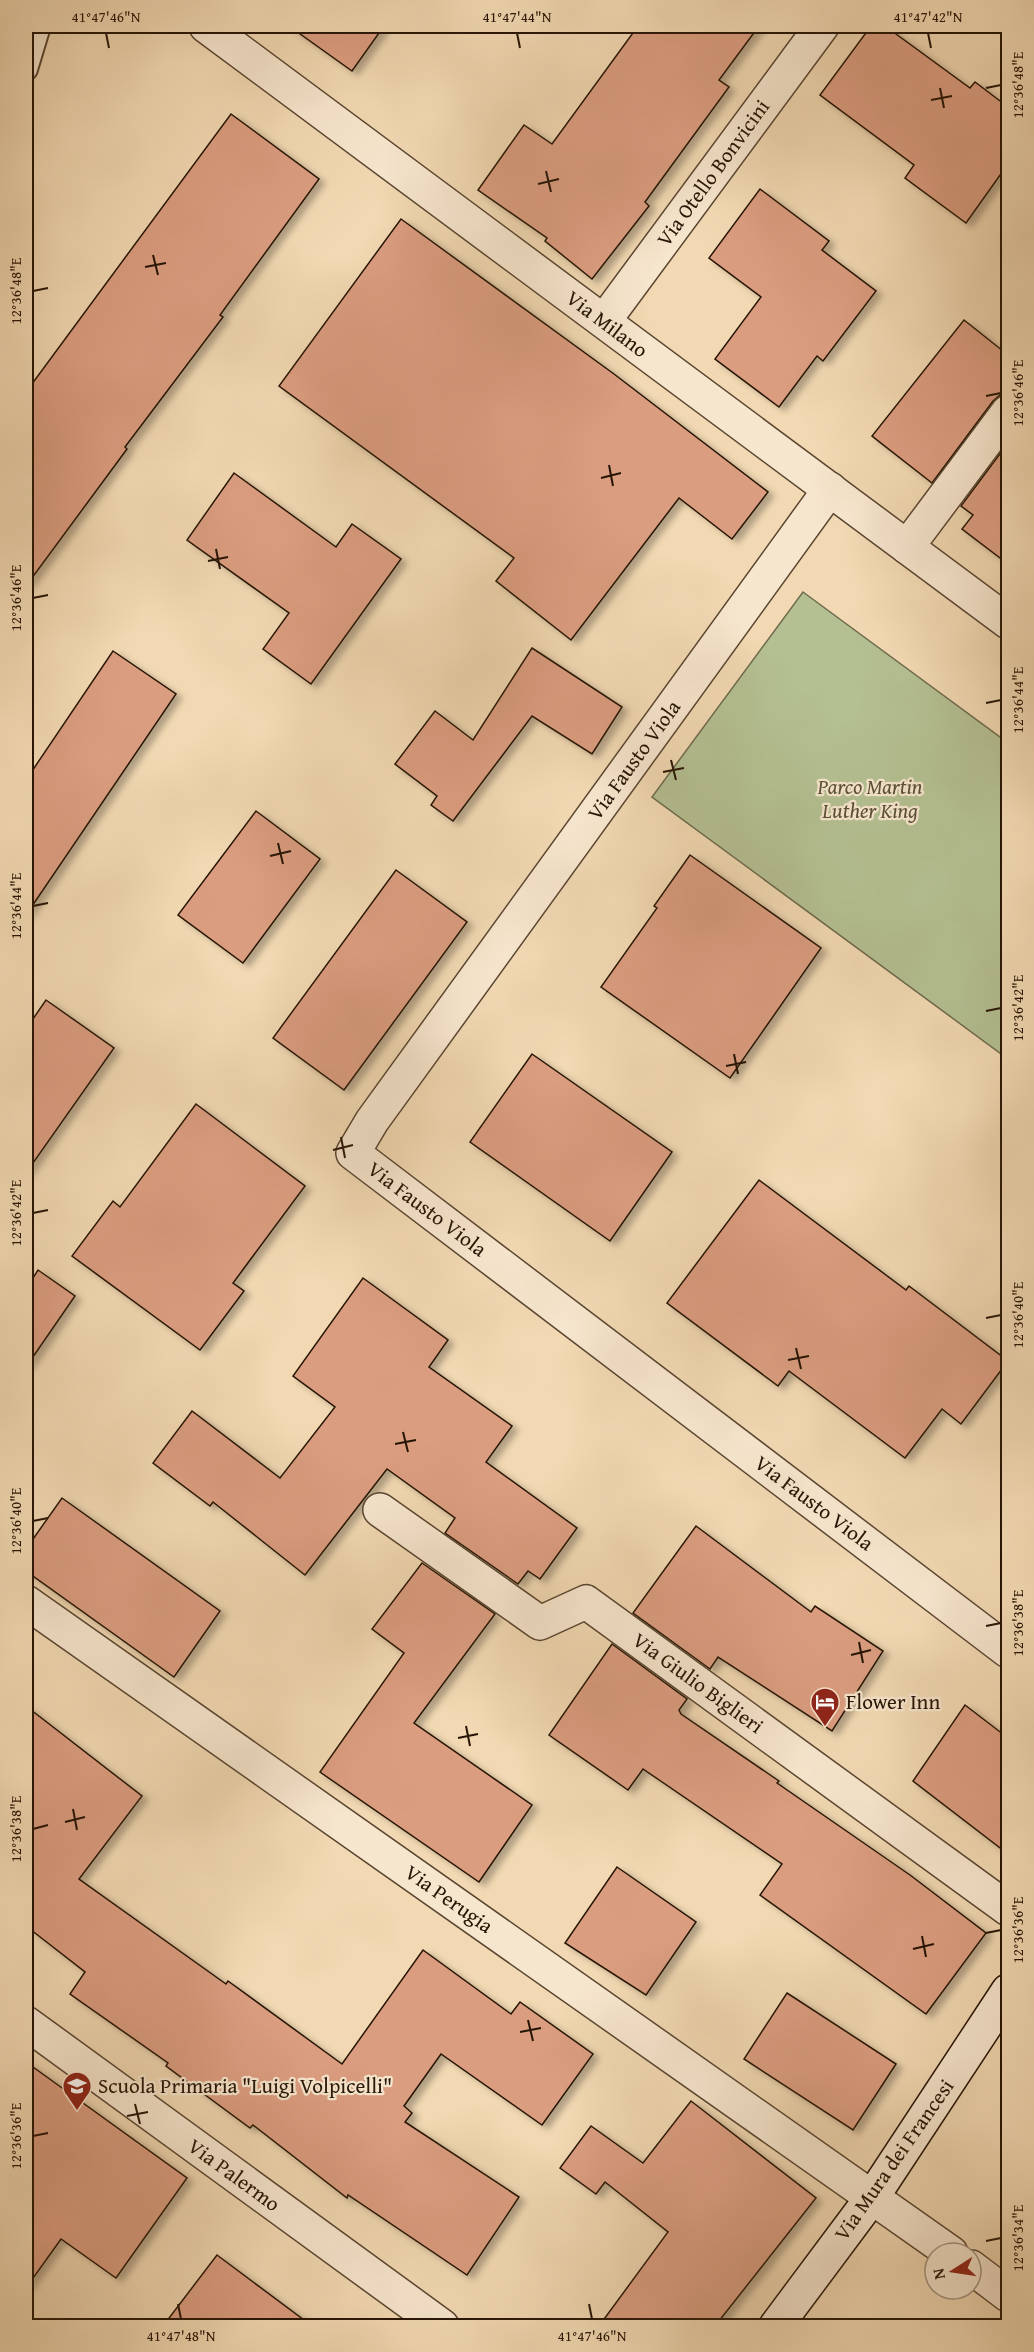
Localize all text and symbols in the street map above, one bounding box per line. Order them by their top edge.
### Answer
text: 41°47'46"N [72,6,141,27]
text: 41°47'44"N [483,6,552,27]
text: 41°47'42"N [894,6,963,27]
text: 12°36'48"E [1007,51,1028,118]
street label: Via Otello Bonvicini [649,93,777,253]
text: 12°36'48"E [5,257,26,324]
street label: Via Milano [560,282,655,365]
text: 12°36'46"E [1007,359,1028,426]
text: 12°36'46"E [5,564,26,631]
text: 12°36'44"E [1007,666,1028,733]
street label: Via Fausto Viola [579,693,688,826]
park label: Parco Martin Luther King [817,771,923,826]
text: 12°36'44"E [5,872,26,939]
text: 12°36'42"E [1007,974,1028,1041]
street label: Via Fausto Viola [361,1153,493,1264]
text: 12°36'42"E [5,1179,26,1246]
text: 12°36'40"E [1007,1281,1028,1348]
street label: Via Fausto Viola [748,1447,880,1558]
text: 12°36'40"E [5,1487,26,1554]
text: 12°36'38"E [1007,1589,1028,1656]
street label: Via Giulio Biglieri [626,1624,770,1741]
hotel icon: Flower Inn [809,1686,841,1728]
place label: Flower Inn [846,1686,940,1717]
text: 12°36'38"E [5,1795,26,1862]
street label: Via Perugia [399,1857,500,1940]
text: 12°36'36"E [1007,1896,1028,1963]
school or university icon: Scuola Primaria "Luigi Volpicelli" [61,2070,93,2112]
place label: Scuola Primaria "Luigi Volpicelli" [98,2070,392,2101]
street label: Via Mura dei Francesi [826,2072,961,2247]
text: 12°36'36"E [5,2102,26,2169]
street label: Via Palermo [182,2130,287,2219]
text: 12°36'34"E [1007,2204,1028,2271]
north arrow [923,2241,983,2301]
text: N [925,2266,951,2282]
text: 41°47'48"N [147,2325,216,2346]
text: 41°47'46"N [558,2325,627,2346]

